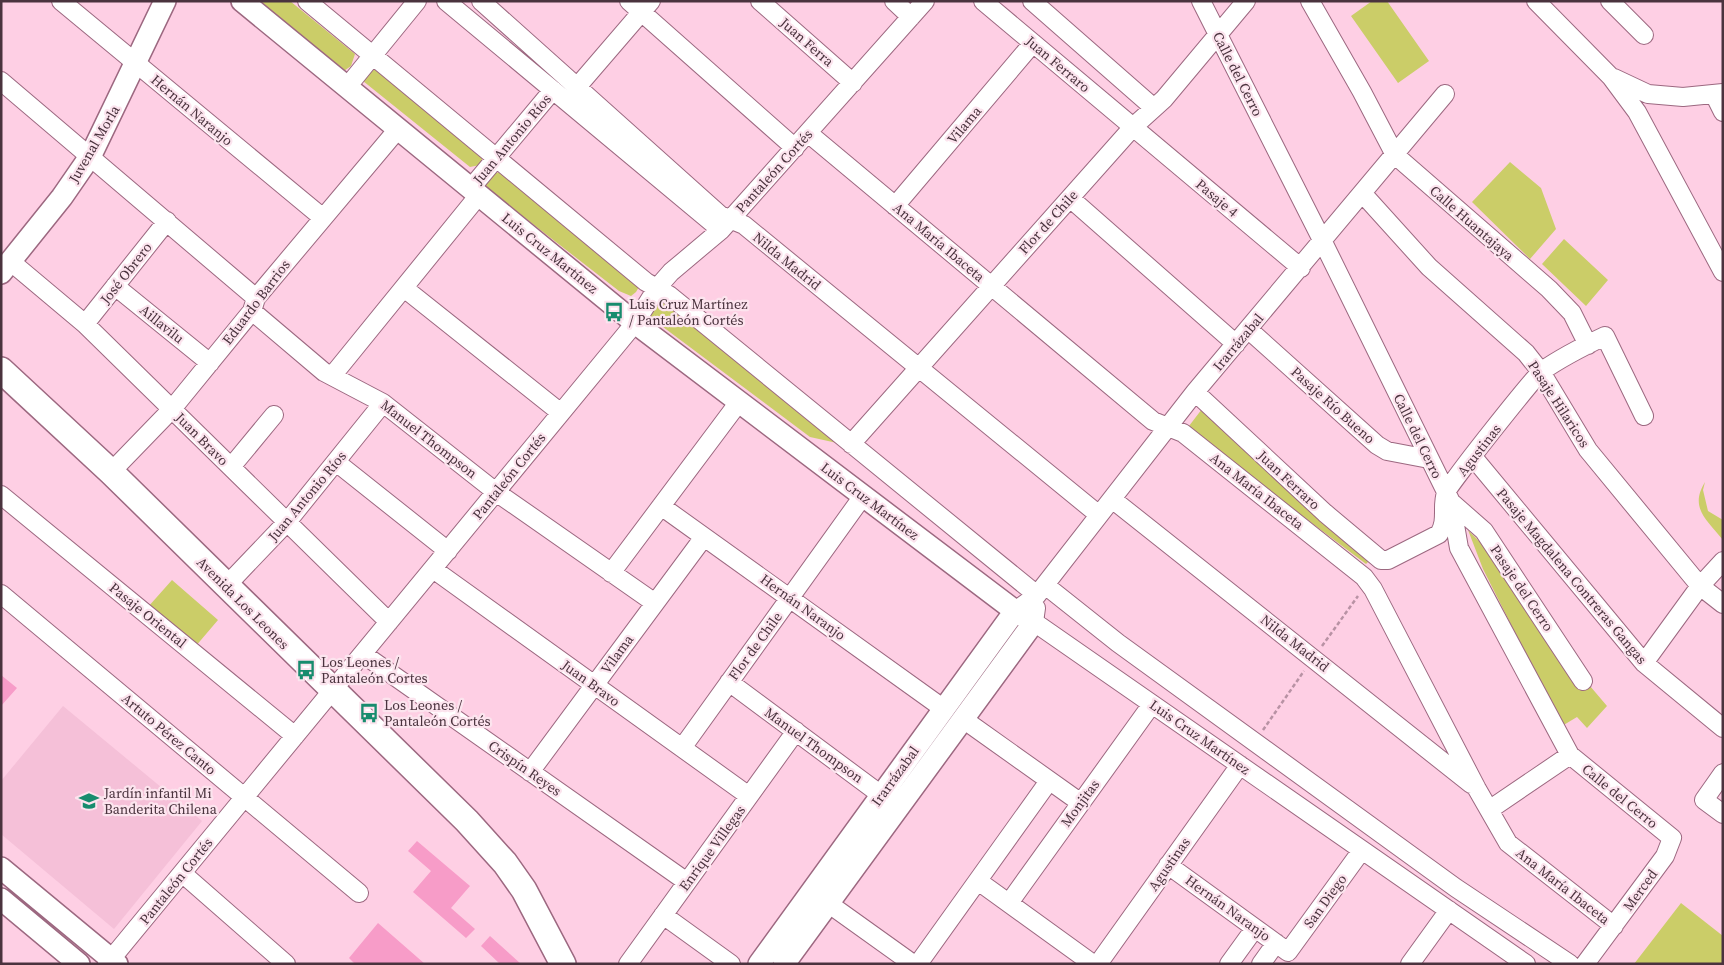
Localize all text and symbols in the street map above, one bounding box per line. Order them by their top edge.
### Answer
street label: Juan Ferra [775,12,839,72]
street label: Calle del Cerro [1208,28,1268,120]
street label: Juan Ferraro [1021,30,1095,97]
street label: Hernán Naranjo [147,70,237,150]
street label: Juan Antonio Ríos [468,90,556,189]
street label: Juvenal Morla [63,101,125,187]
street label: Vilama [942,101,986,148]
street label: Pantaleón Cortés [731,125,817,217]
street label: Pasaje 4 [1191,174,1243,222]
street label: Calle Huantajaya [1426,181,1519,266]
street label: Flor de Chile [1014,185,1082,259]
street label: Ana María Ibaceta [889,198,990,287]
street label: Luis Cruz Martínez [498,208,603,298]
street label: Nilda Madrid [749,227,825,295]
street label: José Obrero [95,238,157,309]
street label: Eduardo Barrios [217,255,295,349]
place label: Luis Cruz Martínez / Pantaleón Cortés [629,294,748,330]
street label: Aillavilu [136,300,188,348]
bus stop icon: Luis Cruz Martínez / Pantaleón Cortés [603,301,625,323]
street label: Irarrázabal [1208,309,1268,375]
street label: Pasaje Hilaricos [1523,357,1595,451]
street label: Pasaje Río Bueno [1287,362,1380,448]
street label: Calle del Cerro [1389,390,1447,482]
street label: Manuel Thompson [377,395,482,483]
street label: Juan Bravo [170,407,233,470]
street label: Agustinas [1452,420,1506,480]
street label: Pantaleón Cortés [468,428,550,524]
street label: Juan Ferraro [1253,445,1325,514]
street label: Juan Antonio Ríos [263,447,351,546]
street label: Ana María Ibaceta [1206,448,1309,535]
street label: Luis Cruz Martínez [817,457,924,545]
street label: Pasaje Magdalena Contreras Gangas [1492,484,1652,668]
street label: Pasaje del Cerro [1486,541,1559,636]
street label: Avenida Los Leones [192,552,294,654]
street label: Hernán Naranjo [756,569,850,645]
street label: Pasaje Oriental [105,578,191,652]
street label: Flor de Chile [723,608,787,684]
street label: Nilda Madrid [1256,610,1334,676]
street label: Vilama [596,630,639,678]
place label: Los Leones / Pantaleón Cortes [321,652,428,688]
street label: Juan Bravo [557,654,625,711]
bus stop icon: Los Leones / Pantaleón Cortes [295,659,317,681]
street label: Artuto Pérez Canto [117,688,221,780]
place label: Los Leones / Pantaleón Cortés [384,695,491,731]
street label: Luis Cruz Martínez [1146,695,1255,780]
bus stop icon: Los Leones / Pantaleón Cortés [358,702,380,724]
street label: Manuel Thompson [761,702,868,788]
street label: Crispín Reyes [484,735,566,801]
street label: Irarrázabal [866,742,924,810]
street label: Calle del Cerro [1578,759,1662,833]
street label: Monjitas [1056,775,1104,831]
place label: Jardín infantil Mi Banderita Chilena [103,783,218,819]
school or university icon: Jardín infantil Mi Banderita Chilena [78,790,100,812]
street label: Enrique Villegas [674,801,750,895]
street label: Pantaleón Cortés [135,833,217,929]
street label: Agustinas [1143,833,1195,895]
street label: Ana María Ibaceta [1512,843,1615,930]
street label: Merced [1618,865,1662,915]
street label: Hernán Naranjo [1181,870,1275,946]
street label: San Diego [1299,870,1351,932]

